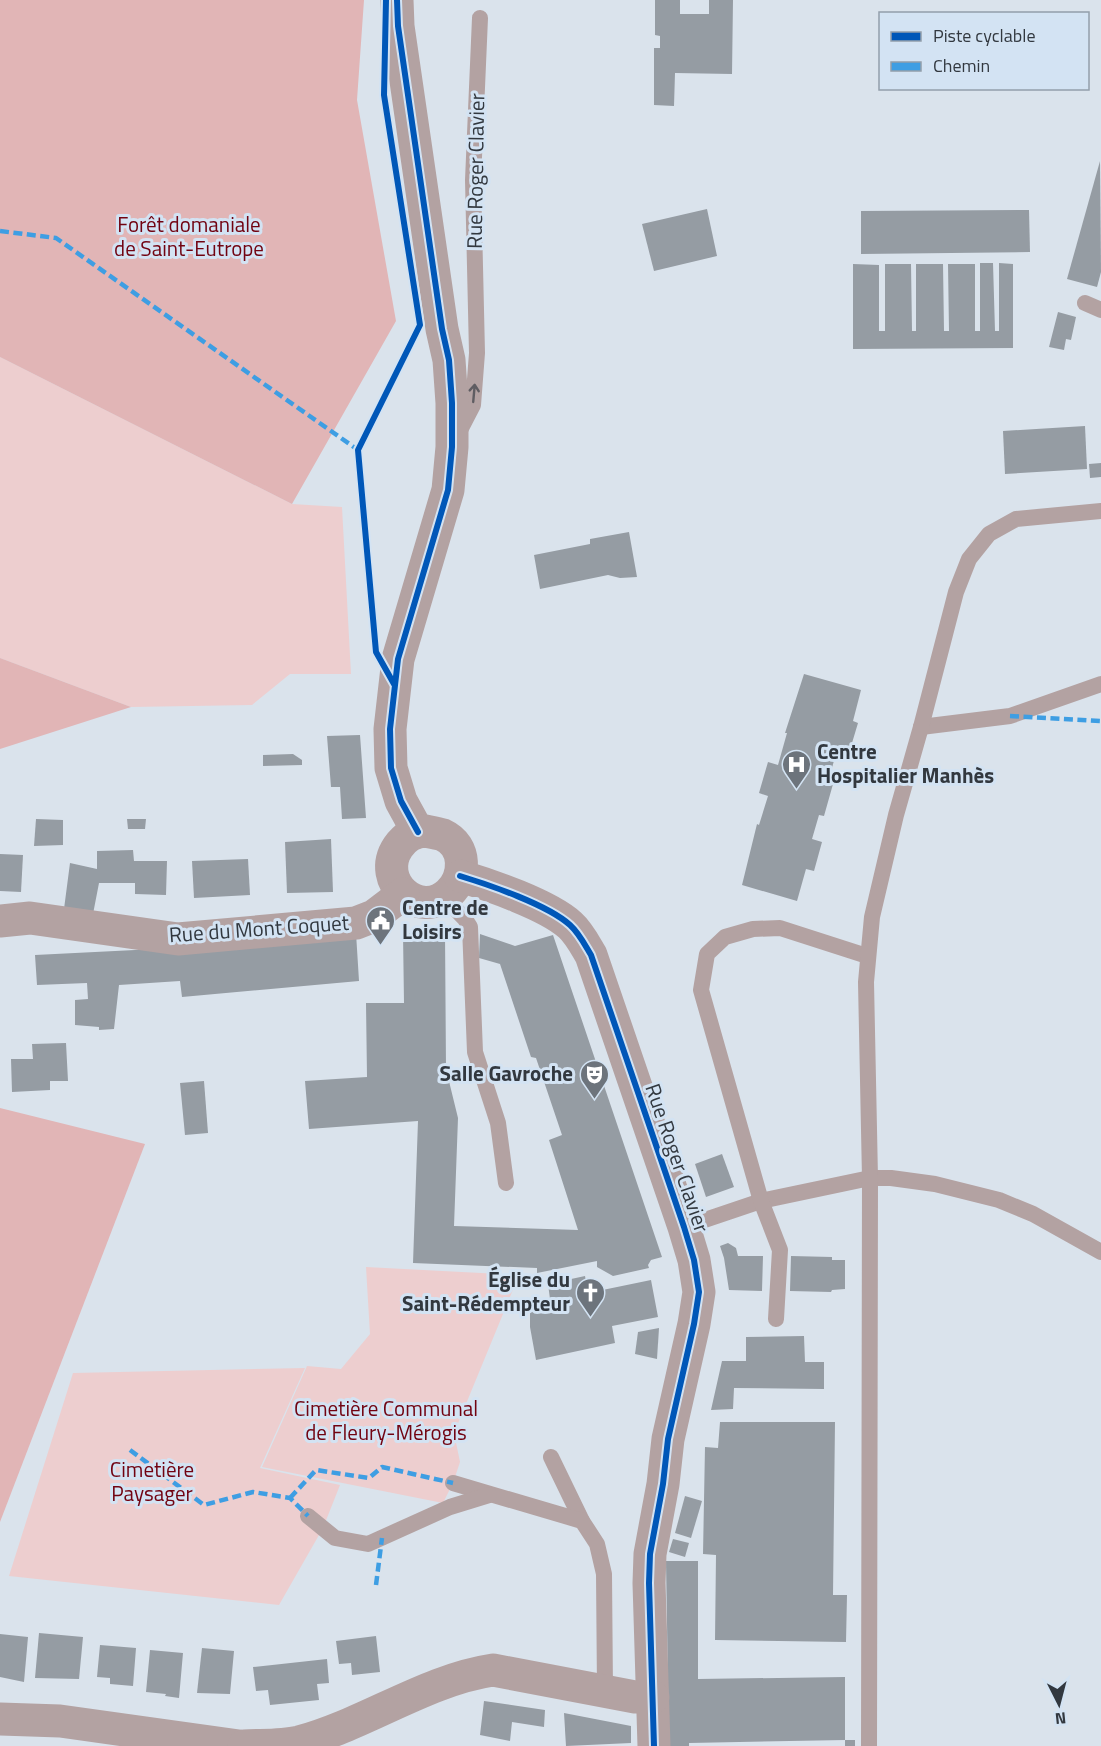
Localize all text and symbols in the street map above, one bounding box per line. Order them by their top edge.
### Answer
legend [879,12,1089,90]
text: Piste cyclable [933,22,1035,49]
text: Chemin [933,52,990,79]
street label: Rue Roger Clavier [458,93,492,249]
park label: Forêt domaniale de Saint-Eutrope [114,208,264,264]
one-way arrow [469,383,480,403]
place label: Centre Hospitalier Manhès [817,735,994,791]
hospital icon: Centre Hospitalier Manhès [780,748,812,790]
place label: Centre de Loisirs [402,891,489,947]
public building icon: Centre de Loisirs [365,904,397,946]
street label: Rue du Mont Coquet [168,906,351,950]
place label: Salle Gavroche [440,1057,573,1089]
theatre icon: Salle Gavroche [578,1058,610,1100]
street label: Rue Roger Clavier [637,1079,718,1236]
place label: Église du Saint-Rédempteur [402,1263,570,1319]
church icon: Église du Saint-Rédempteur [575,1276,607,1318]
park label: Cimetière Communal de Fleury-Mérogis [294,1392,478,1448]
park label: Cimetière Paysager [110,1453,194,1509]
north arrow [1029,1674,1089,1734]
text: N [1054,1706,1067,1731]

